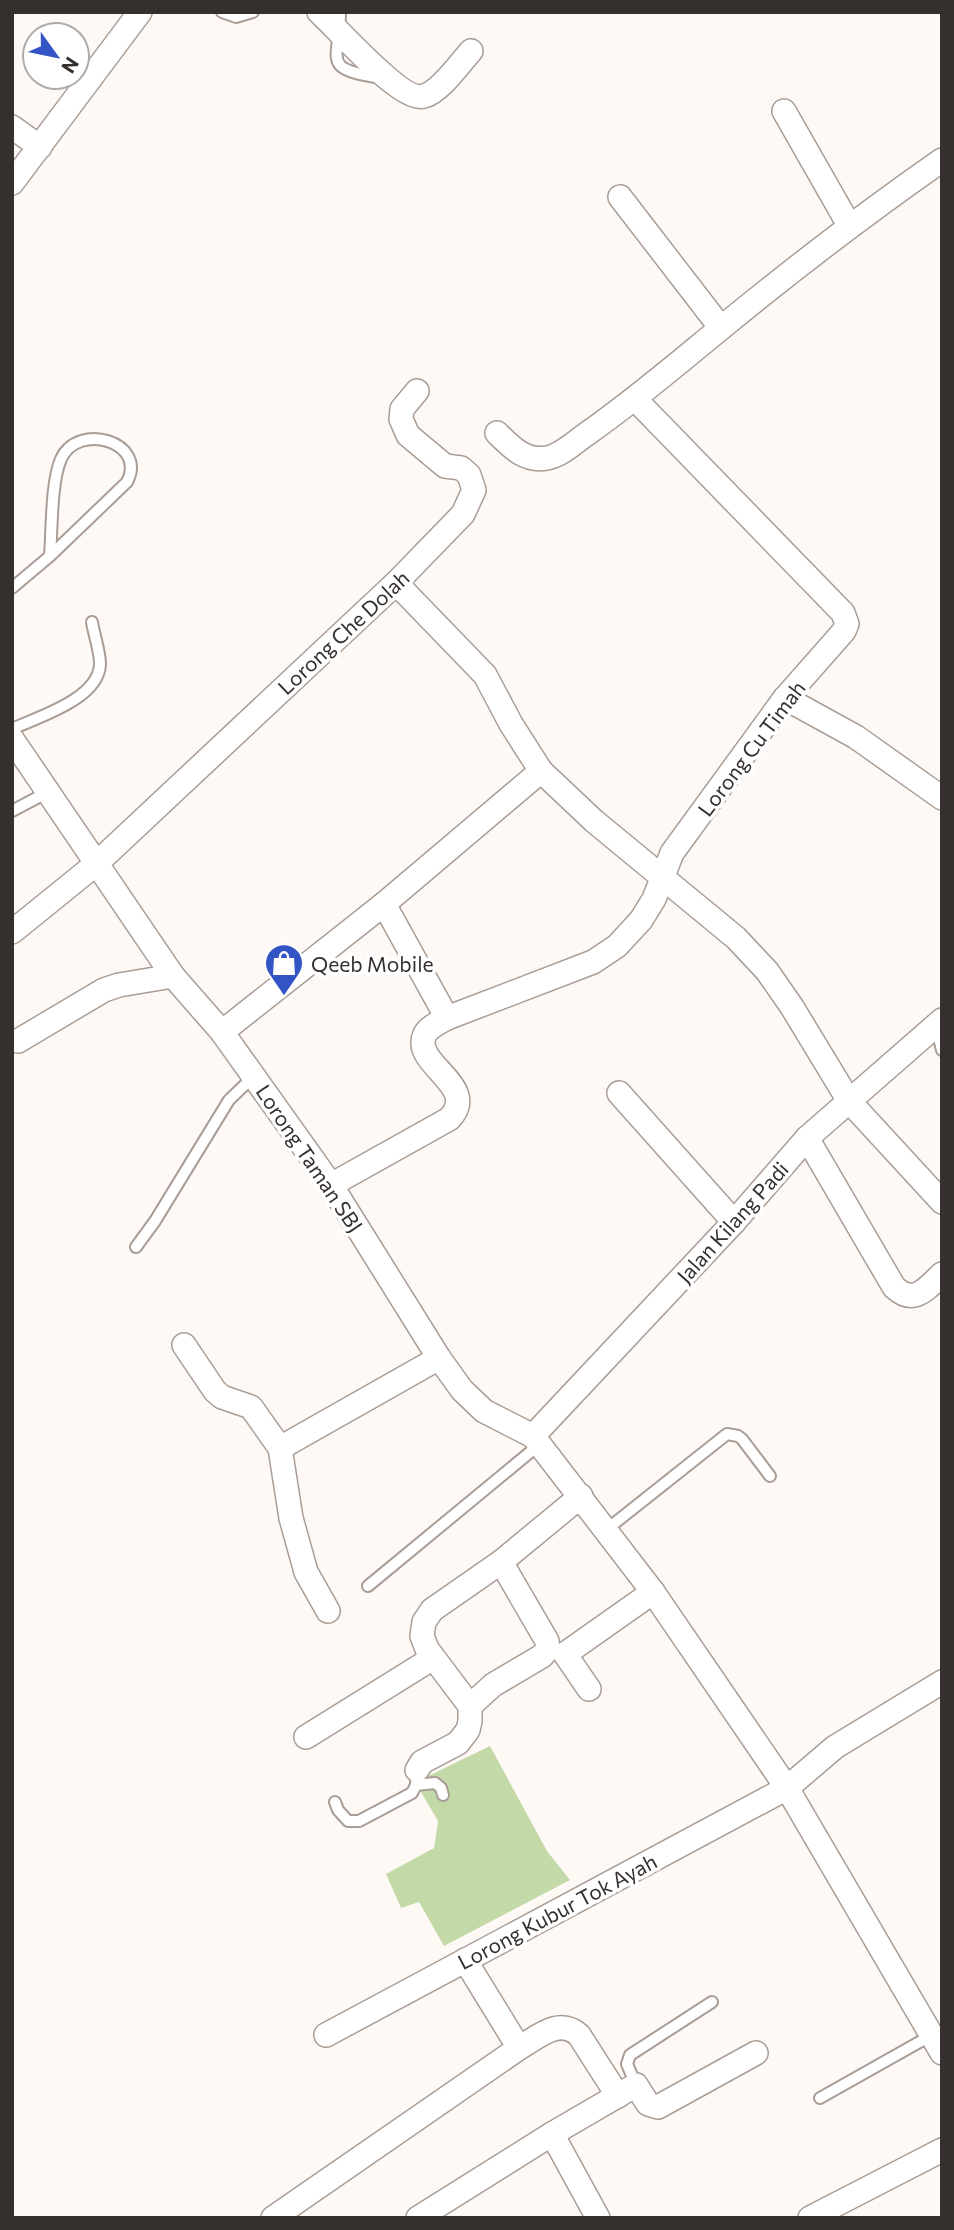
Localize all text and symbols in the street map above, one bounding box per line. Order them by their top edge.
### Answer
north arrow [21,21,91,91]
text: N [57,53,84,78]
street label: Lorong Che Dolah [272,565,414,699]
street label: Lorong Cu Timah [692,675,810,821]
shop icon: Qeeb Mobile [263,942,305,997]
place label: Qeeb Mobile [311,951,434,976]
street label: Lorong Taman SBJ [251,1079,369,1237]
street label: Jalan Kilang Padi [671,1156,793,1288]
street label: Lorong Kubur Tok Ayah [453,1848,661,1974]

